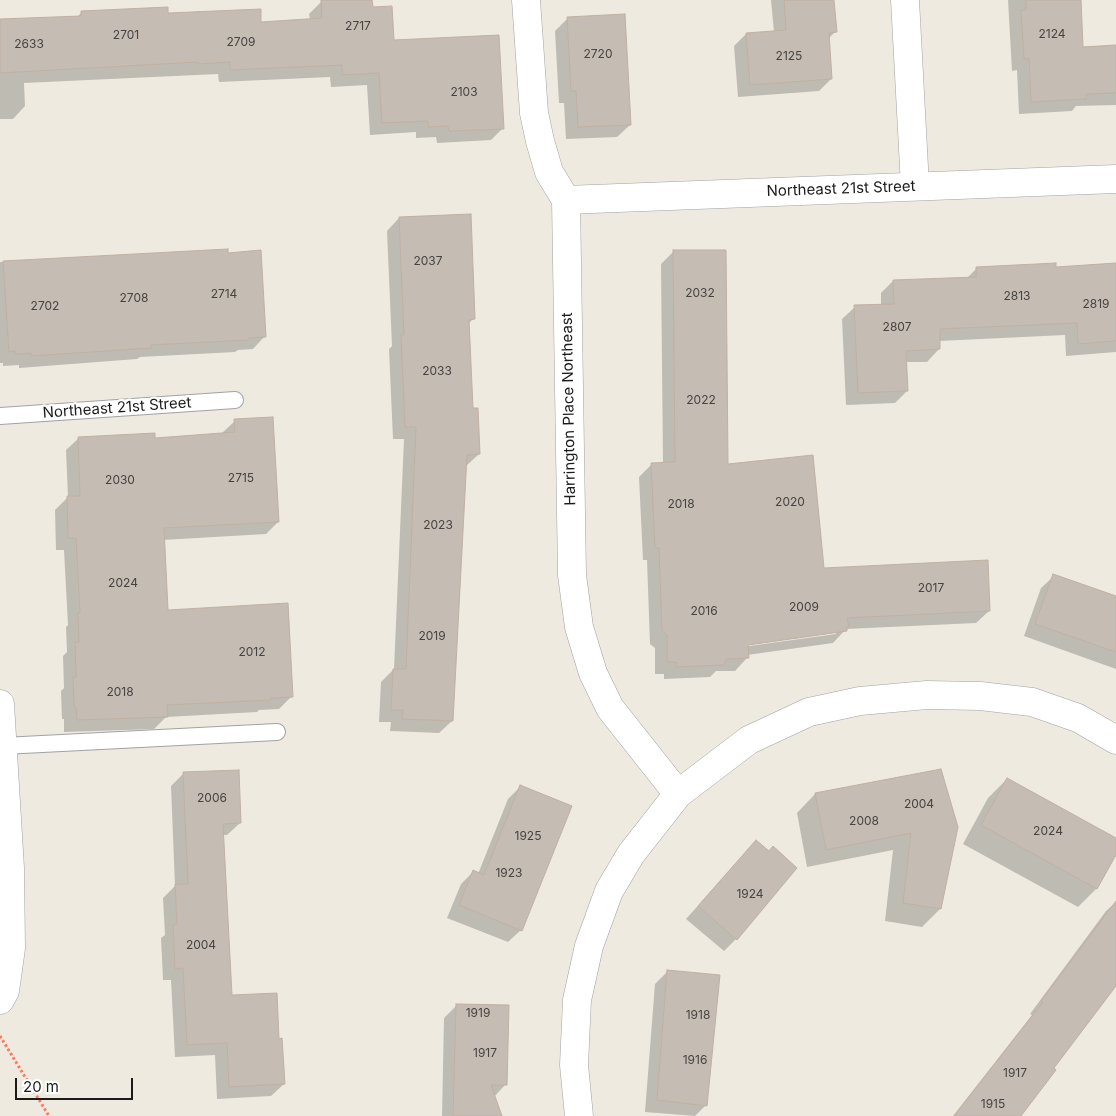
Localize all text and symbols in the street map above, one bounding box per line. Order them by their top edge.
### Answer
house number: 2717 [345,19,371,33]
house number: 2124 [1038,27,1066,41]
house number: 2701 [113,28,139,42]
house number: 2709 [227,35,255,49]
house number: 2633 [14,37,44,51]
house number: 2720 [584,47,612,61]
house number: 2125 [776,49,802,63]
house number: 2103 [450,85,478,99]
street label: Northeast 21st Street [766,177,916,201]
house number: 2037 [413,254,443,268]
house number: 2032 [685,286,715,300]
house number: 2714 [211,287,237,301]
house number: 2813 [1003,289,1031,303]
house number: 2708 [120,291,148,305]
house number: 2819 [1082,297,1110,311]
house number: 2702 [31,299,59,313]
street label: Harrington Place Northeast [558,312,580,506]
house number: 2807 [883,320,911,334]
house number: 2033 [422,364,452,378]
house number: 2022 [686,393,716,407]
street label: Northeast 21st Street [42,394,192,422]
house number: 2715 [228,471,254,485]
house number: 2030 [105,473,135,487]
house number: 2020 [775,495,805,509]
house number: 2018 [667,497,695,511]
house number: 2023 [423,518,453,532]
house number: 2024 [108,576,138,590]
house number: 2017 [918,581,944,595]
house number: 2009 [789,600,819,614]
house number: 2016 [690,604,718,618]
house number: 2019 [418,629,446,643]
house number: 2012 [238,645,266,659]
house number: 2018 [106,685,134,699]
house number: 2006 [197,791,227,805]
house number: 2004 [904,797,934,811]
house number: 2008 [849,814,879,828]
house number: 2024 [1033,824,1063,838]
house number: 1925 [515,829,541,843]
house number: 1923 [495,866,523,880]
house number: 1924 [736,887,764,901]
house number: 2004 [186,938,216,952]
house number: 1919 [466,1006,490,1020]
house number: 1918 [686,1008,710,1022]
house number: 1917 [473,1046,497,1060]
house number: 1916 [683,1053,707,1067]
house number: 1917 [1003,1066,1027,1080]
scale bar [18,1068,135,1100]
text: 20 m [23,1077,59,1096]
house number: 1915 [981,1097,1005,1111]

